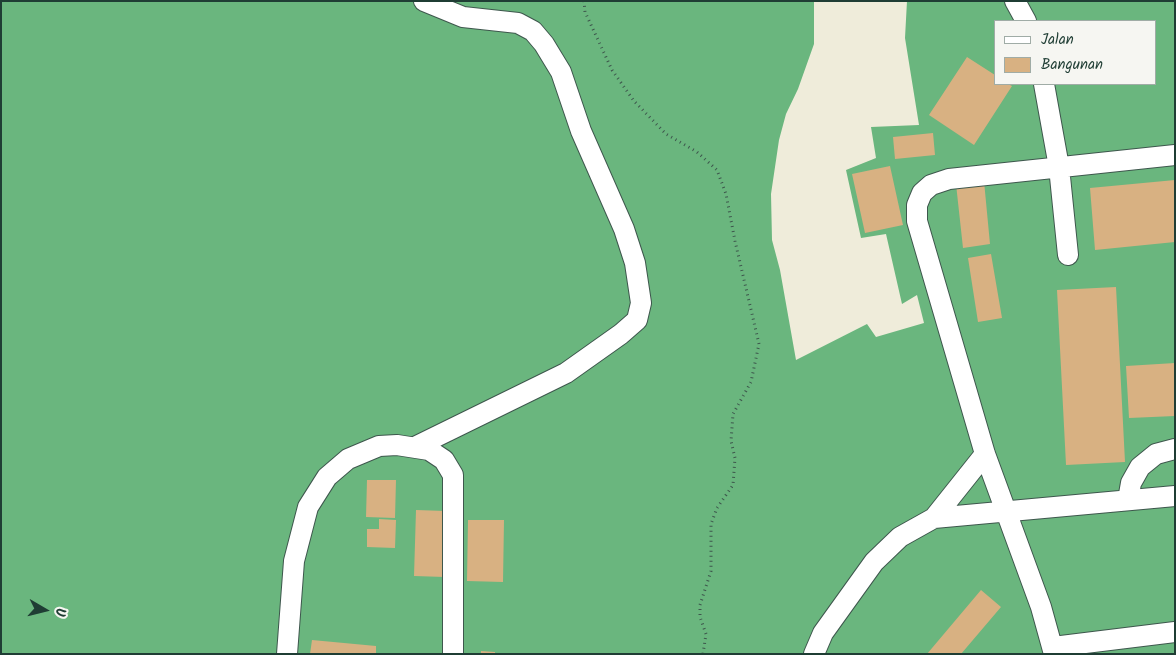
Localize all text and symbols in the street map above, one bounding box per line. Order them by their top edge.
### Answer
legend [994,20,1156,85]
text: Jalan [1041,28,1074,52]
text: Bangunan [1041,53,1103,77]
north arrow [20,585,70,635]
text: U [48,606,71,618]

